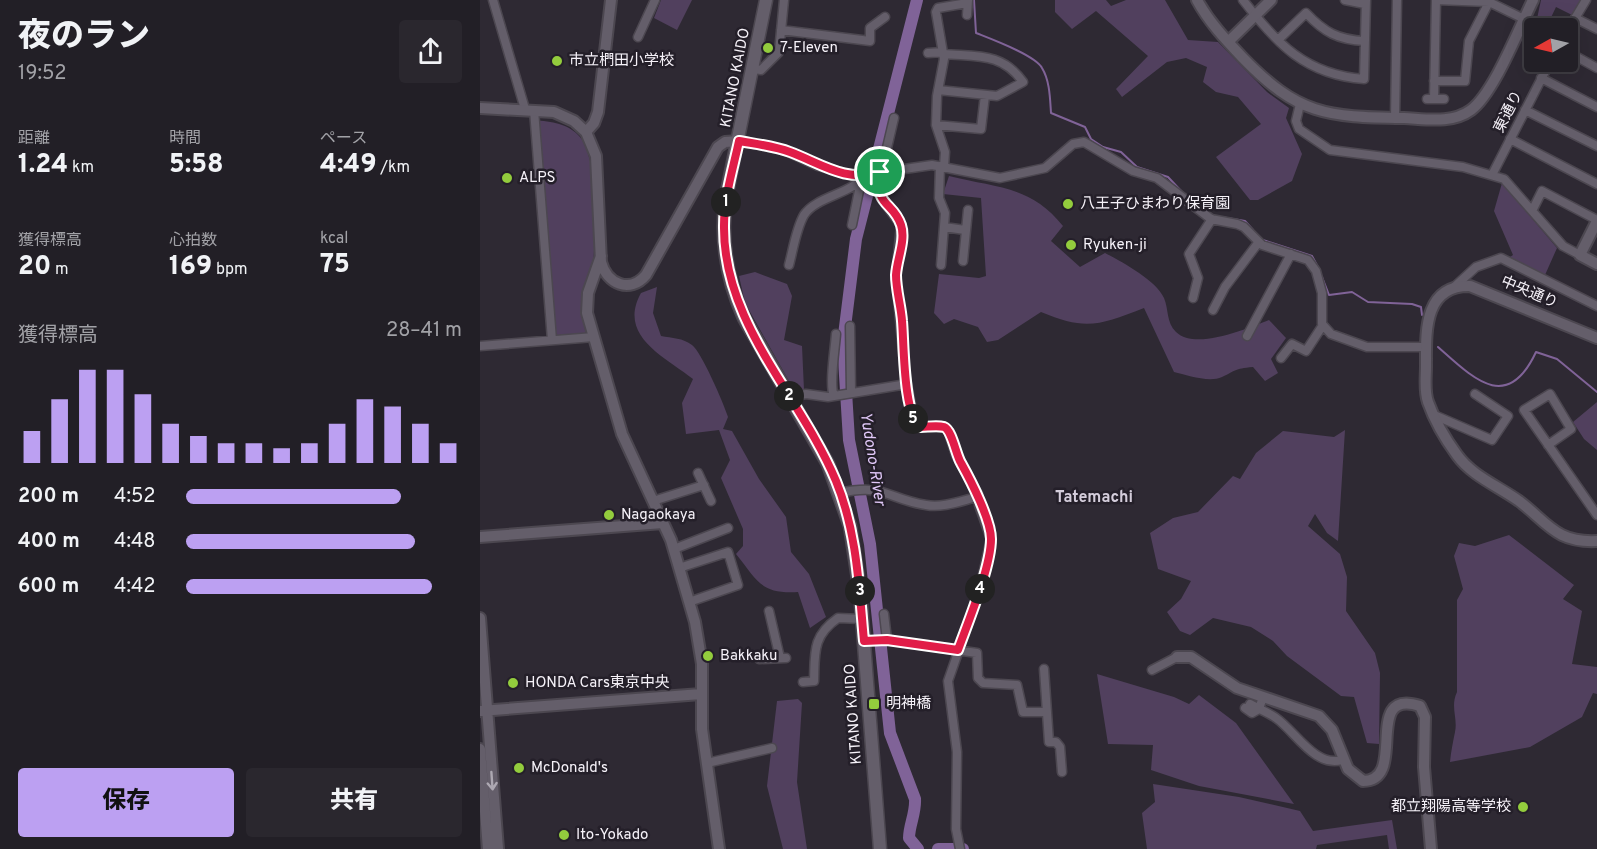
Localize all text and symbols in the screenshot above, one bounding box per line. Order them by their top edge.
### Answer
text: 夜のラン [18,17,150,59]
north arrow [1524,18,1578,72]
map controls [1524,18,1578,72]
button: share [399,20,462,83]
street label: KITANO KAIDO [717,27,755,129]
place label: 7-Eleven [780,39,838,58]
marker: 7-Eleven [761,41,775,55]
place label: 市立椚田小学校 [569,52,674,71]
marker: 市立椚田小学校 [550,54,564,68]
text: 19:52 [18,61,66,87]
street label: 東通り [1490,88,1528,136]
text: 距離 [18,129,50,149]
text: 時間 [169,129,201,149]
text: ペース [320,129,367,149]
pin [854,146,905,197]
text: 1.24 [18,149,68,182]
text: 5:58 [169,149,224,182]
text: 4:49 [320,149,377,182]
icon: arrive [863,155,896,188]
text: km [68,158,94,178]
text: /km [377,158,410,178]
place label: ALPS [519,169,555,188]
marker: ALPS [500,171,514,185]
pin: 1 [711,187,741,217]
text: 1 [723,192,729,212]
place label: 八王子ひまわり保育園 [1080,195,1230,214]
marker: 八王子ひまわり保育園 [1061,197,1075,211]
text: kcal [320,229,348,249]
text: 獲得標高 [18,231,82,251]
text: 心拍数 [169,231,217,251]
place label: Ryuken-ji [1083,236,1147,255]
marker: Ryuken-ji [1064,238,1078,252]
text: 75 [320,249,350,282]
text: 20 [18,251,51,284]
text: 169 [169,251,212,284]
text: m [51,260,68,280]
text: bpm [212,260,247,280]
street label: 中央通り [1498,273,1560,313]
text: 28–41 m [386,318,462,344]
text: 獲得標高 [18,323,98,349]
pin: 2 [774,381,804,411]
text: 2 [784,386,794,406]
pin: 5 [898,404,928,434]
text: 5 [908,409,918,429]
water label: Yudono-River [855,411,890,509]
text: 200 m [18,484,79,510]
text: 4:52 [114,484,155,510]
district label: Tatemachi [1055,488,1133,508]
place label: Nagaokaya [621,506,695,525]
marker: Nagaokaya [602,508,616,522]
text: 400 m [18,529,80,555]
text: 4:48 [114,529,156,555]
text: 600 m [18,574,79,600]
text: 4:42 [114,574,156,600]
pin: 4 [965,574,995,604]
pin: 3 [845,576,875,606]
text: 4 [975,579,985,599]
text: 3 [855,581,865,601]
place label: Bakkaku [720,647,778,666]
marker: Bakkaku [701,649,715,663]
street label: KITANO KAIDO [841,663,867,765]
place label: HONDA Cars東京中央 [525,674,670,693]
marker: HONDA Cars東京中央 [506,676,520,690]
place label: 明神橋 [886,695,931,714]
marker: 明神橋 [867,697,881,711]
place label: McDonald's [531,759,608,778]
marker: McDonald's [512,761,526,775]
button: 保存 [18,768,234,837]
button: 共有 [246,768,462,837]
one-way arrow [487,770,498,790]
place label: 都立翔陽高等学校 [1391,798,1511,817]
marker: 都立翔陽高等学校 [1516,800,1530,814]
place label: Ito-Yokado [576,826,649,845]
marker: Ito-Yokado [557,828,571,842]

